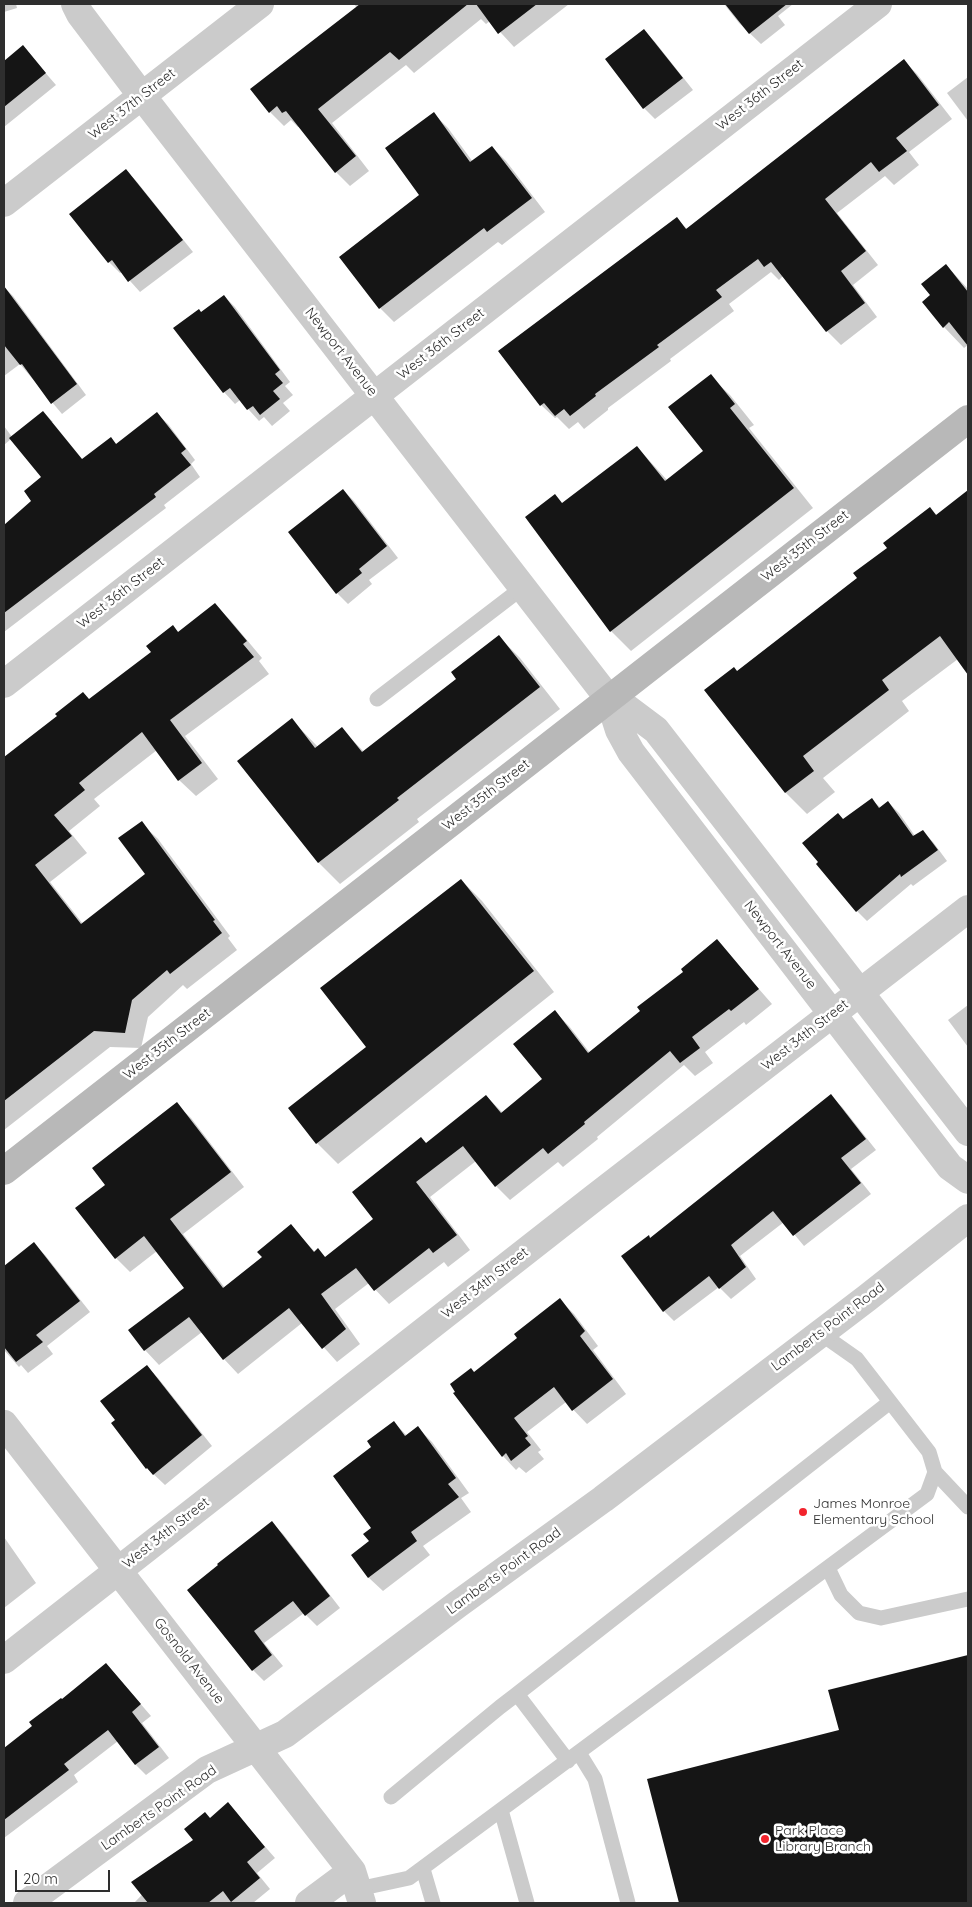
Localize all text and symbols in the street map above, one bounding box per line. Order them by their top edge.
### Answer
street label: West 36th Street [713,56,807,134]
street label: West 37th Street [85,65,179,143]
street label: Newport Avenue [301,305,381,399]
street label: West 36th Street [394,305,488,383]
street label: West 35th Street [758,507,852,585]
street label: West 36th Street [74,554,168,632]
street label: West 35th Street [439,756,533,834]
street label: Newport Avenue [740,898,820,992]
street label: West 34th Street [758,996,852,1074]
street label: West 35th Street [120,1005,214,1083]
street label: West 34th Street [438,1244,532,1322]
street label: Lamberts Point Road [768,1279,888,1375]
street label: West 34th Street [119,1494,213,1572]
place label: James Monroe Elementary School [813,1496,934,1528]
marker: James Monroe Elementary School [797,1506,809,1518]
street label: Lamberts Point Road [444,1524,564,1618]
street label: Gosnold Avenue [150,1615,228,1707]
street label: Lamberts Point Road [98,1762,220,1854]
place label: Park Place Library Branch [775,1823,871,1855]
marker: Park Place Library Branch [759,1833,771,1845]
scale bar [18,1860,112,1892]
text: 20 m [23,1869,58,1888]

